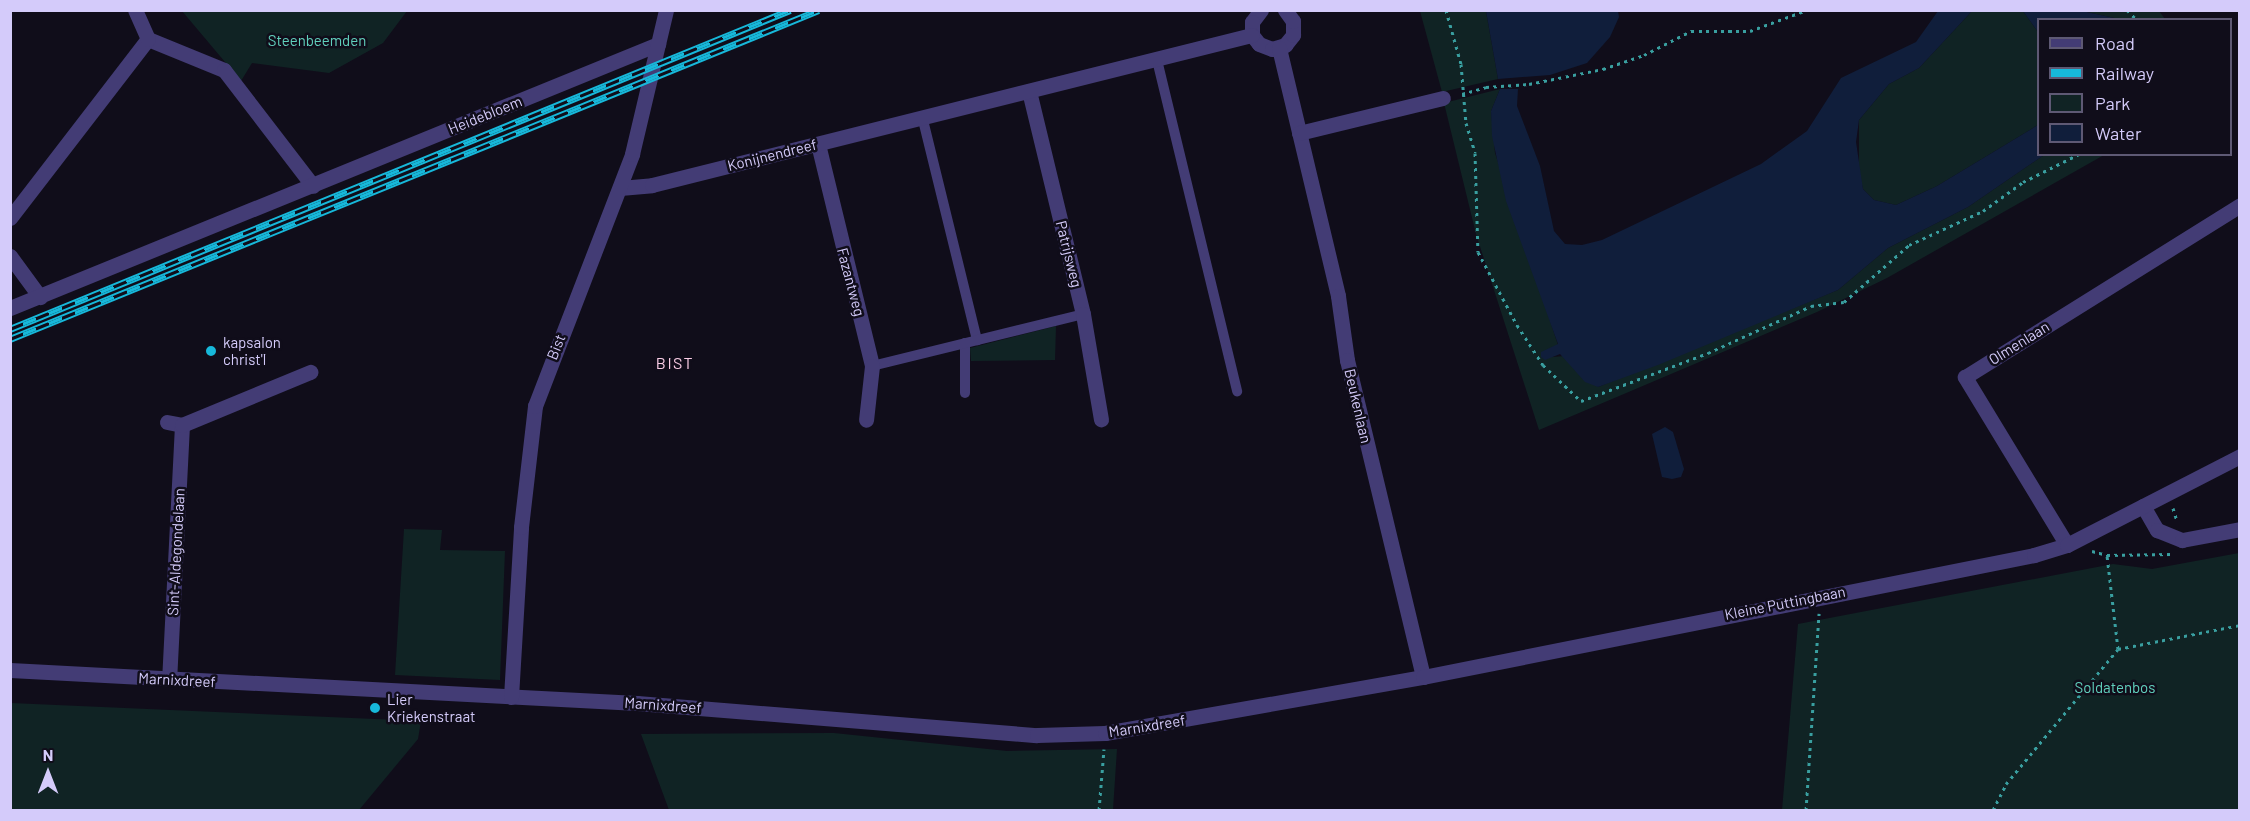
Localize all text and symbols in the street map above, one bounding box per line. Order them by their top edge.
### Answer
legend [2037,18,2232,156]
park label: Steenbeemden [268,32,366,50]
text: Road [2095,32,2135,54]
text: Railway [2095,62,2154,84]
street label: Heidebloem [445,92,525,138]
text: Park [2095,92,2130,114]
text: Water [2095,122,2142,144]
street label: Konijnendreef [725,135,819,175]
street label: Patrijsweg [1052,219,1086,289]
street label: Fazantweg [833,246,869,318]
street label: Olmenlaan [1985,317,2053,369]
street label: Bist [543,332,569,362]
place label: kapsalon christ'l [223,333,281,368]
marker: kapsalon christ'l [204,344,218,358]
district label: BIST [656,353,694,373]
street label: Beukenlaan [1341,367,1375,445]
street label: Sint-Aldegondelaan [164,488,188,616]
street label: Kleine Puttingbaan [1723,582,1847,624]
street label: Marnixdreef [138,669,216,691]
park label: Soldatenbos [2075,679,2155,697]
place label: Lier Kriekenstraat [387,690,476,725]
street label: Marnixdreef [624,693,702,717]
marker: Lier Kriekenstraat [368,701,382,715]
street label: Marnixdreef [1107,711,1187,741]
north arrow [18,743,78,803]
text: N [43,745,53,764]

